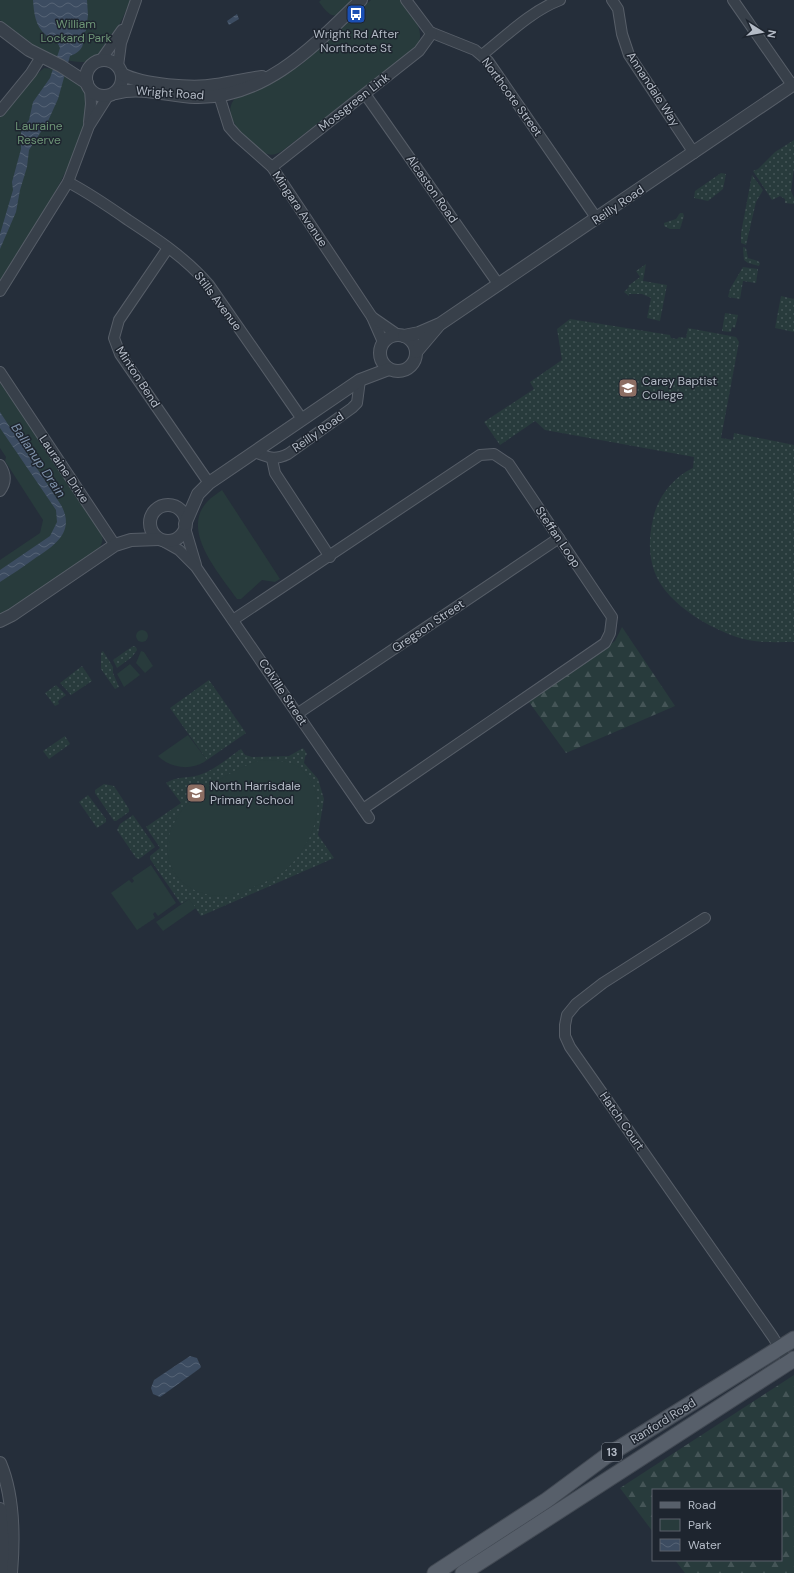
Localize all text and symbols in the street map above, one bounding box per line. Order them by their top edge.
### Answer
bus stop icon: Wright Rd After Northcote St [345,3,367,25]
north arrow [742,12,782,52]
park label: William Lockard Park [40,16,112,46]
place label: Wright Rd After Northcote St [313,26,399,56]
text: N [764,29,779,39]
street label: Annandale Way [623,49,683,130]
street label: Northcote Street [478,54,546,140]
street label: Mossgreen Link [315,69,393,135]
street label: Wright Road [135,83,205,103]
park label: Lauraine Reserve [15,118,63,148]
street label: Alcaston Road [403,152,461,226]
street label: Mingara Avenue [269,168,331,250]
street label: Reilly Road [589,182,647,228]
street label: Stills Avenue [191,268,246,334]
street label: Minton Bend [112,343,164,411]
place label: Carey Baptist College [642,373,717,403]
school or university icon: Carey Baptist College [617,377,639,399]
street label: Reilly Road [289,408,347,456]
water label: Ballanup Drain [7,420,70,501]
street label: Lauraine Drive [35,432,93,506]
street label: Steffan Loop [532,503,584,571]
street label: Gregson Street [389,596,468,656]
street label: Colville Street [255,656,311,729]
place label: North Harrisdale Primary School [210,778,301,808]
school or university icon: North Harrisdale Primary School [185,782,207,804]
street label: Hatch Court [596,1089,648,1154]
street label: Ranford Road [627,1395,699,1447]
road number: 13 [602,1443,622,1461]
legend [652,1489,782,1561]
text: Road [688,1497,716,1513]
text: Park [688,1517,712,1533]
text: Water [688,1537,722,1553]

